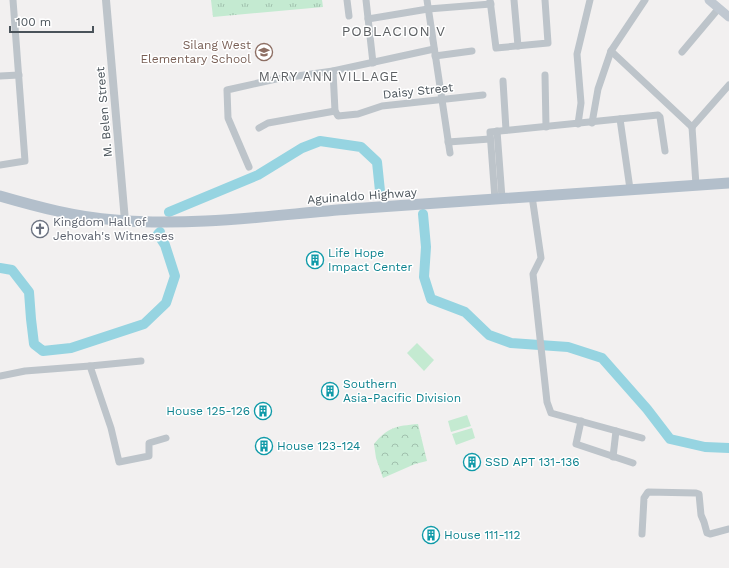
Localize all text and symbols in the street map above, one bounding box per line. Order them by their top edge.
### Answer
scale bar [10,8,93,34]
text: 100 m [16,15,51,29]
district label: POBLACION V [342,23,446,39]
place label: Silang West Elementary School [140,38,251,66]
school or university icon: Silang West Elementary School [254,42,274,62]
street label: M. Belen Street [93,66,115,158]
district label: MARY ANN VILLAGE [259,69,399,84]
street label: Daisy Street [382,80,454,102]
street label: Aguinaldo Highway [307,185,418,207]
place label: Kingdom Hall of Jehovah's Witnesses [53,215,174,243]
church icon: Kingdom Hall of Jehovah's Witnesses [30,219,50,239]
place label: Life Hope Impact Center [328,246,413,274]
building icon: Life Hope Impact Center [305,250,325,270]
place label: Southern Asia-Pacific Division [343,377,461,405]
building icon: Southern Asia-Pacific Division [320,381,340,401]
building icon: House 125-126 [253,401,273,421]
place label: House 125-126 [166,404,250,418]
building icon: House 123-124 [254,436,274,456]
place label: House 123-124 [277,439,360,453]
building icon: SSD APT 131-136 [462,452,482,472]
place label: SSD APT 131-136 [485,455,580,469]
building icon: House 111-112 [421,525,441,545]
place label: House 111-112 [444,528,520,542]

